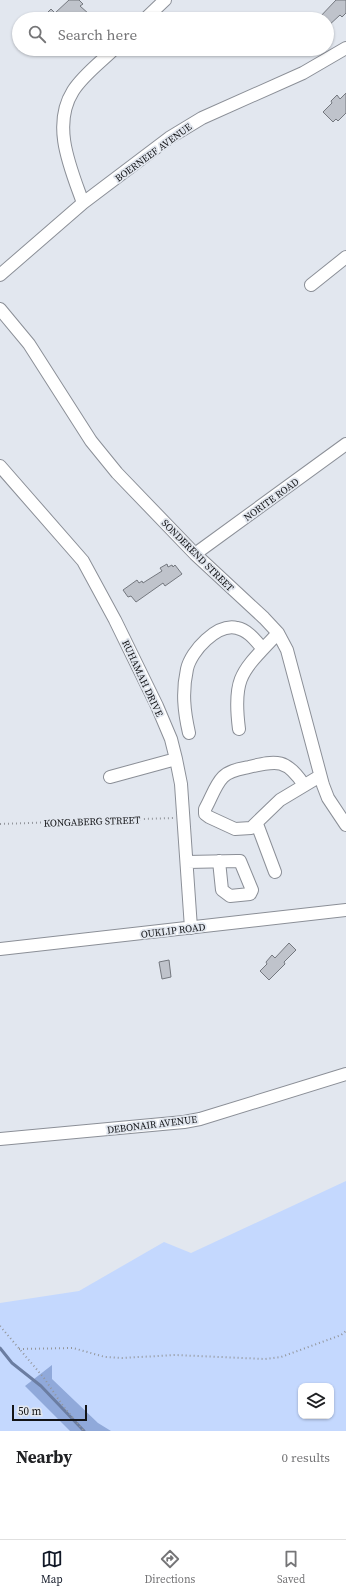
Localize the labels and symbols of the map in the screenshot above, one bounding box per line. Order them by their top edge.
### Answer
street label: BOERNEEF AVENUE [112,120,194,185]
street label: NORITE ROAD [241,475,302,524]
street label: SONDEREND STREET [159,516,237,594]
street label: RUHAMAH DRIVE [119,638,166,719]
street label: KONGABERG STREET [43,813,141,830]
street label: OUKLIP ROAD [140,920,206,941]
street label: DEBONAIR AVENUE [106,1113,198,1136]
scale bar [12,1403,87,1422]

